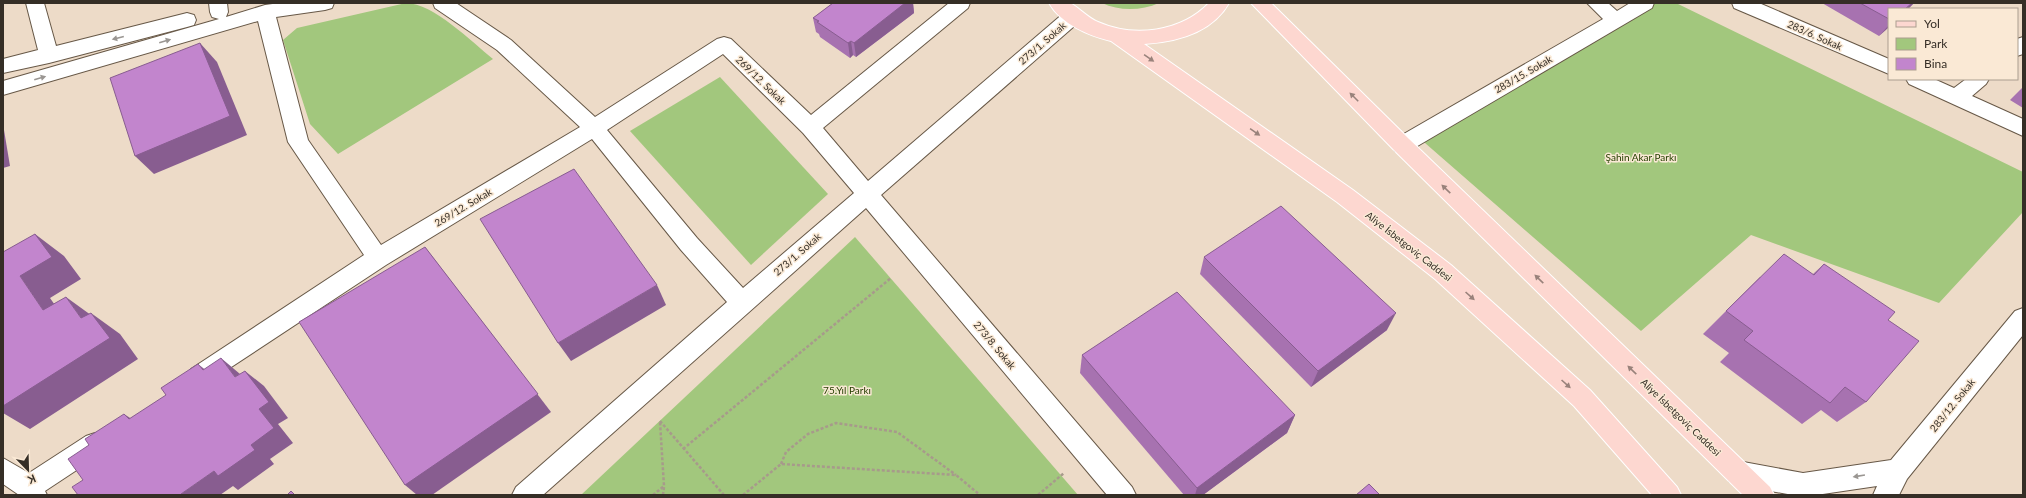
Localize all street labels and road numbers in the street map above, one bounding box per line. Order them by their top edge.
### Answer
street label: 283/6. Sokak [1786,18,1845,53]
street label: 273/1. Sokak [1016,19,1069,67]
street label: 283/15. Sokak [1492,52,1555,95]
street label: 269/12. Sokak [734,53,789,107]
street label: 269/12. Sokak [432,185,495,229]
street label: Aliye İsbetgoviç Caddesi [1363,209,1455,283]
street label: 273/1. Sokak [771,230,824,278]
street label: 273/8. Sokak [971,319,1019,372]
street label: 283/12. Sokak [1927,375,1978,434]
street label: Aliye İsbetgoviç Caddesi [1639,376,1723,458]

